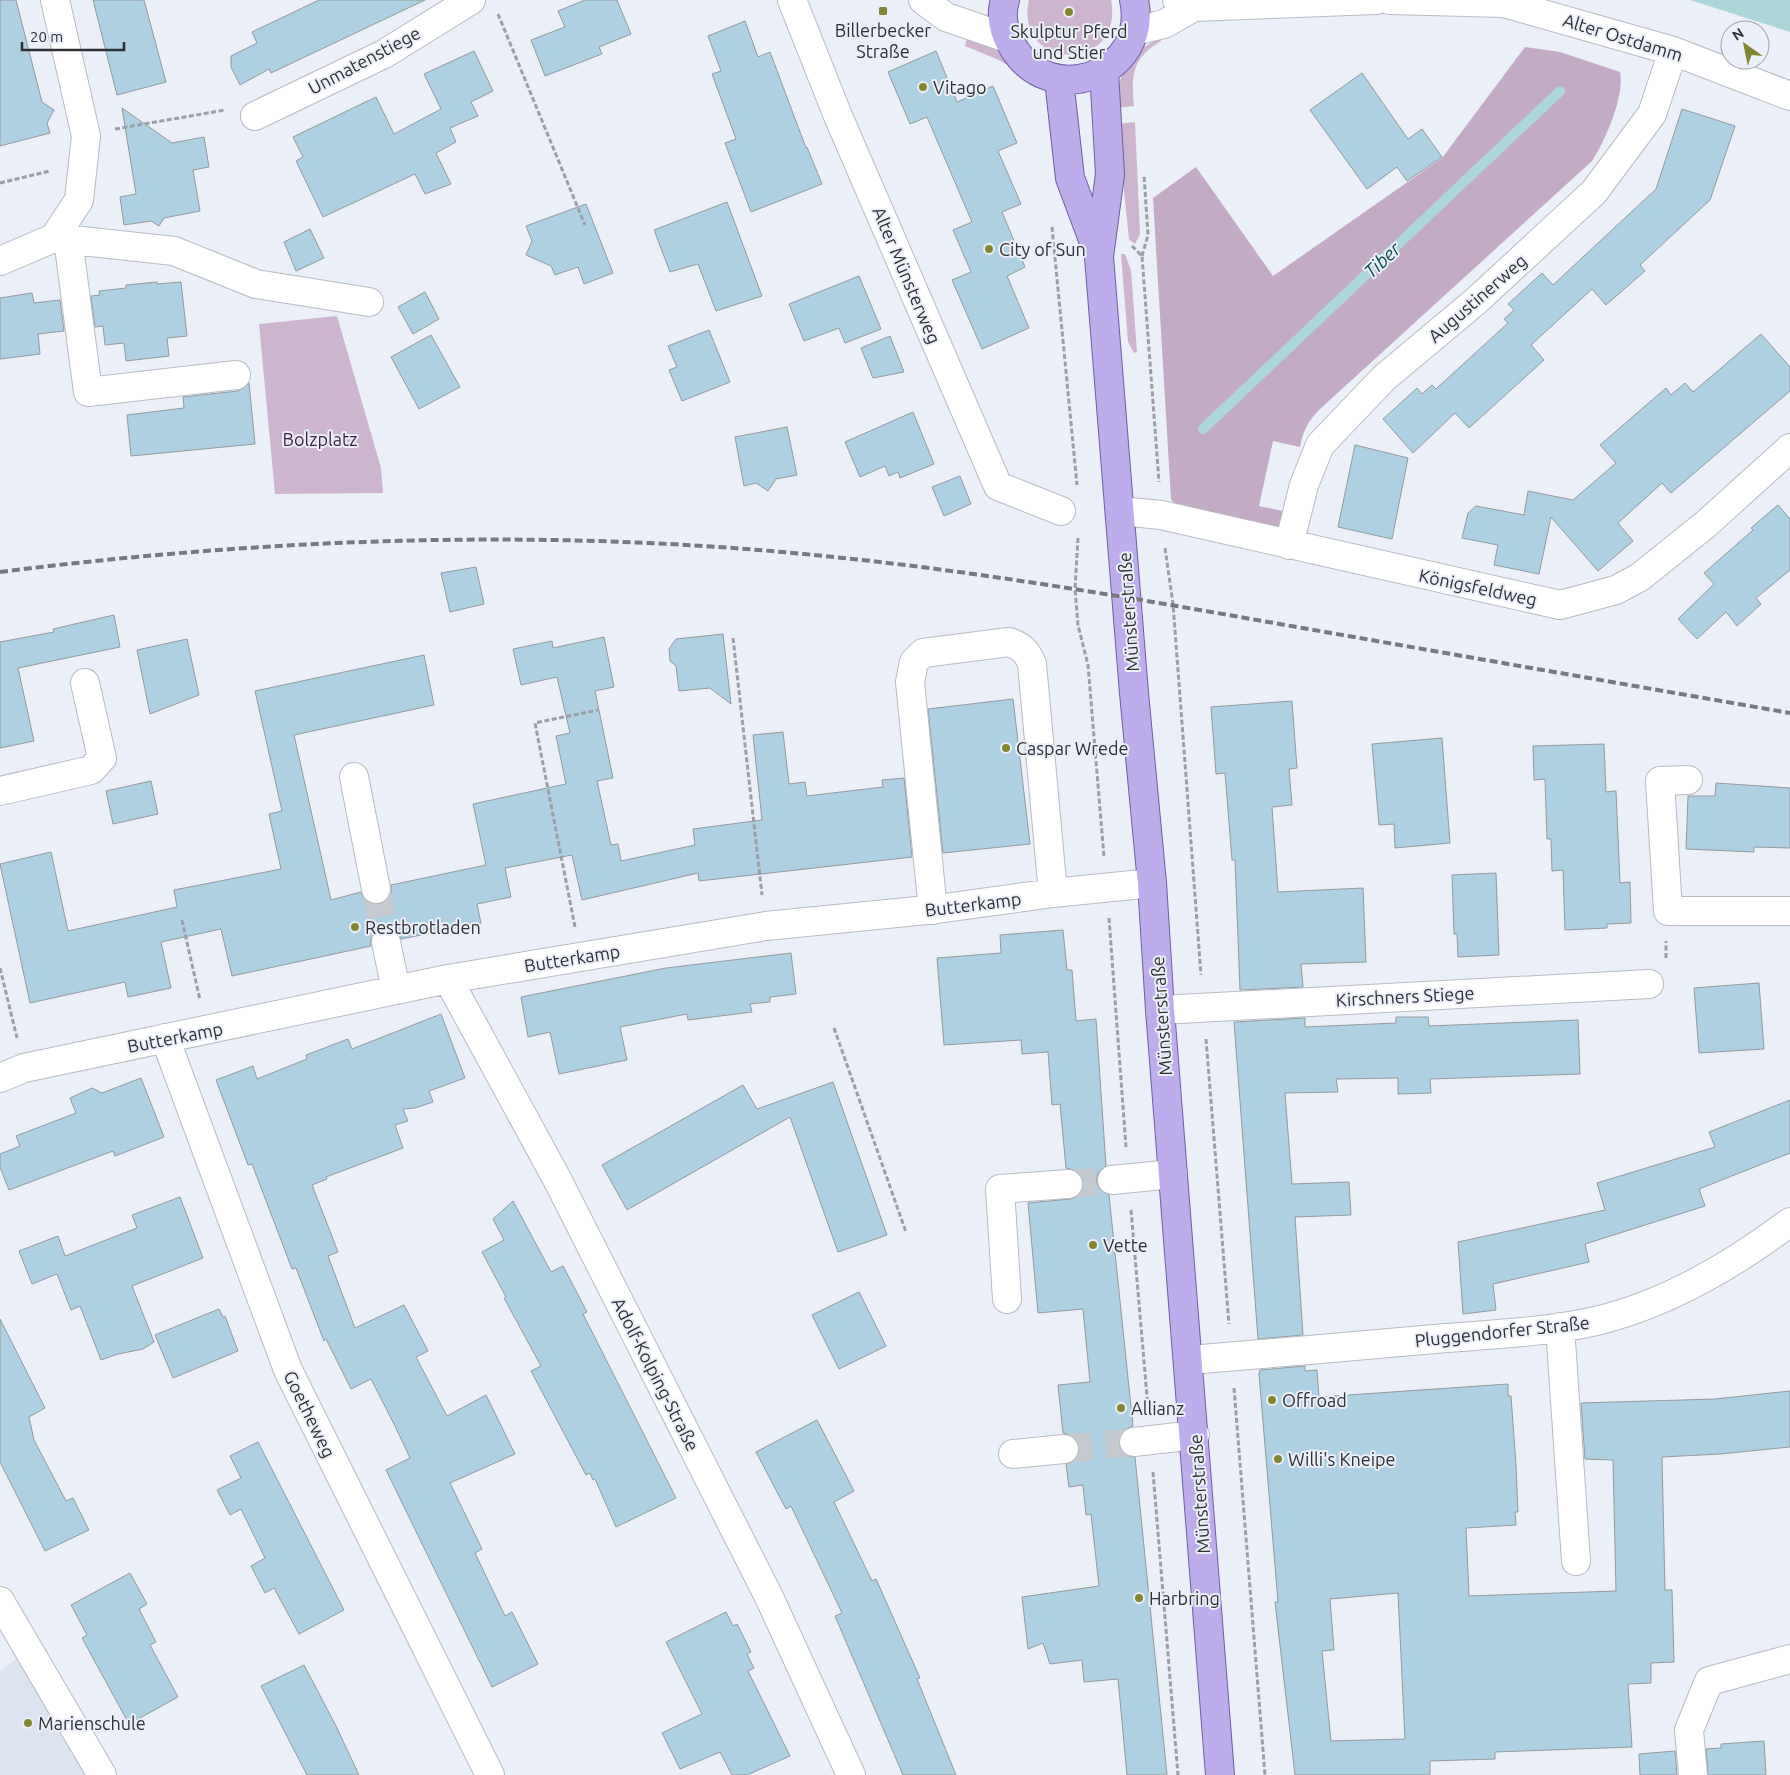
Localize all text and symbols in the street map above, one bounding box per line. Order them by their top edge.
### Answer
marker: Billerbecker Straße [877,5,889,17]
marker: Skulptur Pferd und Stier [1063,6,1075,18]
street label: Alter Ostdamm [1561,9,1685,65]
scale bar [22,20,125,52]
place label: Billerbecker Straße [835,20,931,61]
north arrow [1720,20,1770,70]
place label: Skulptur Pferd und Stier [1010,21,1128,62]
street label: Unmatenstiege [305,22,423,98]
text: N [1729,25,1747,44]
text: 20 m [30,28,63,45]
place label: Vitago [933,77,987,97]
marker: Vitago [917,81,929,93]
street label: Alter Münsterweg [869,204,945,346]
water label: Tiber [1359,237,1405,282]
place label: City of Sun [999,239,1086,259]
marker: City of Sun [983,243,995,255]
street label: Augustinerweg [1424,250,1530,346]
park label: Bolzplatz [283,429,357,449]
street label: Münsterstraße [1114,552,1142,672]
street label: Königsfeldweg [1417,565,1539,609]
place label: Caspar Wrede [1016,738,1128,758]
marker: Caspar Wrede [1000,742,1012,754]
street label: Butterkamp [924,888,1022,920]
place label: Restbrotladen [365,917,481,937]
marker: Restbrotladen [349,921,361,933]
street label: Butterkamp [523,941,621,975]
street label: Münsterstraße [1147,956,1175,1076]
street label: Kirschners Stiege [1335,982,1475,1010]
street label: Butterkamp [125,1018,225,1056]
place label: Vette [1103,1235,1148,1255]
marker: Vette [1087,1239,1099,1251]
street label: Adolf-Kolping-Straße [609,1294,703,1454]
street label: Pluggendorfer Straße [1414,1312,1590,1350]
street label: Goetheweg [280,1367,340,1461]
place label: Offroad [1282,1390,1347,1410]
marker: Offroad [1266,1394,1278,1406]
place label: Allianz [1131,1398,1184,1418]
marker: Allianz [1115,1402,1127,1414]
street label: Münsterstraße [1185,1434,1213,1554]
place label: Willi's Kneipe [1288,1449,1395,1469]
marker: Willi's Kneipe [1272,1453,1284,1465]
place label: Harbring [1149,1588,1220,1608]
marker: Harbring [1133,1592,1145,1604]
place label: Marienschule [38,1713,146,1733]
marker: Marienschule [22,1717,34,1729]

